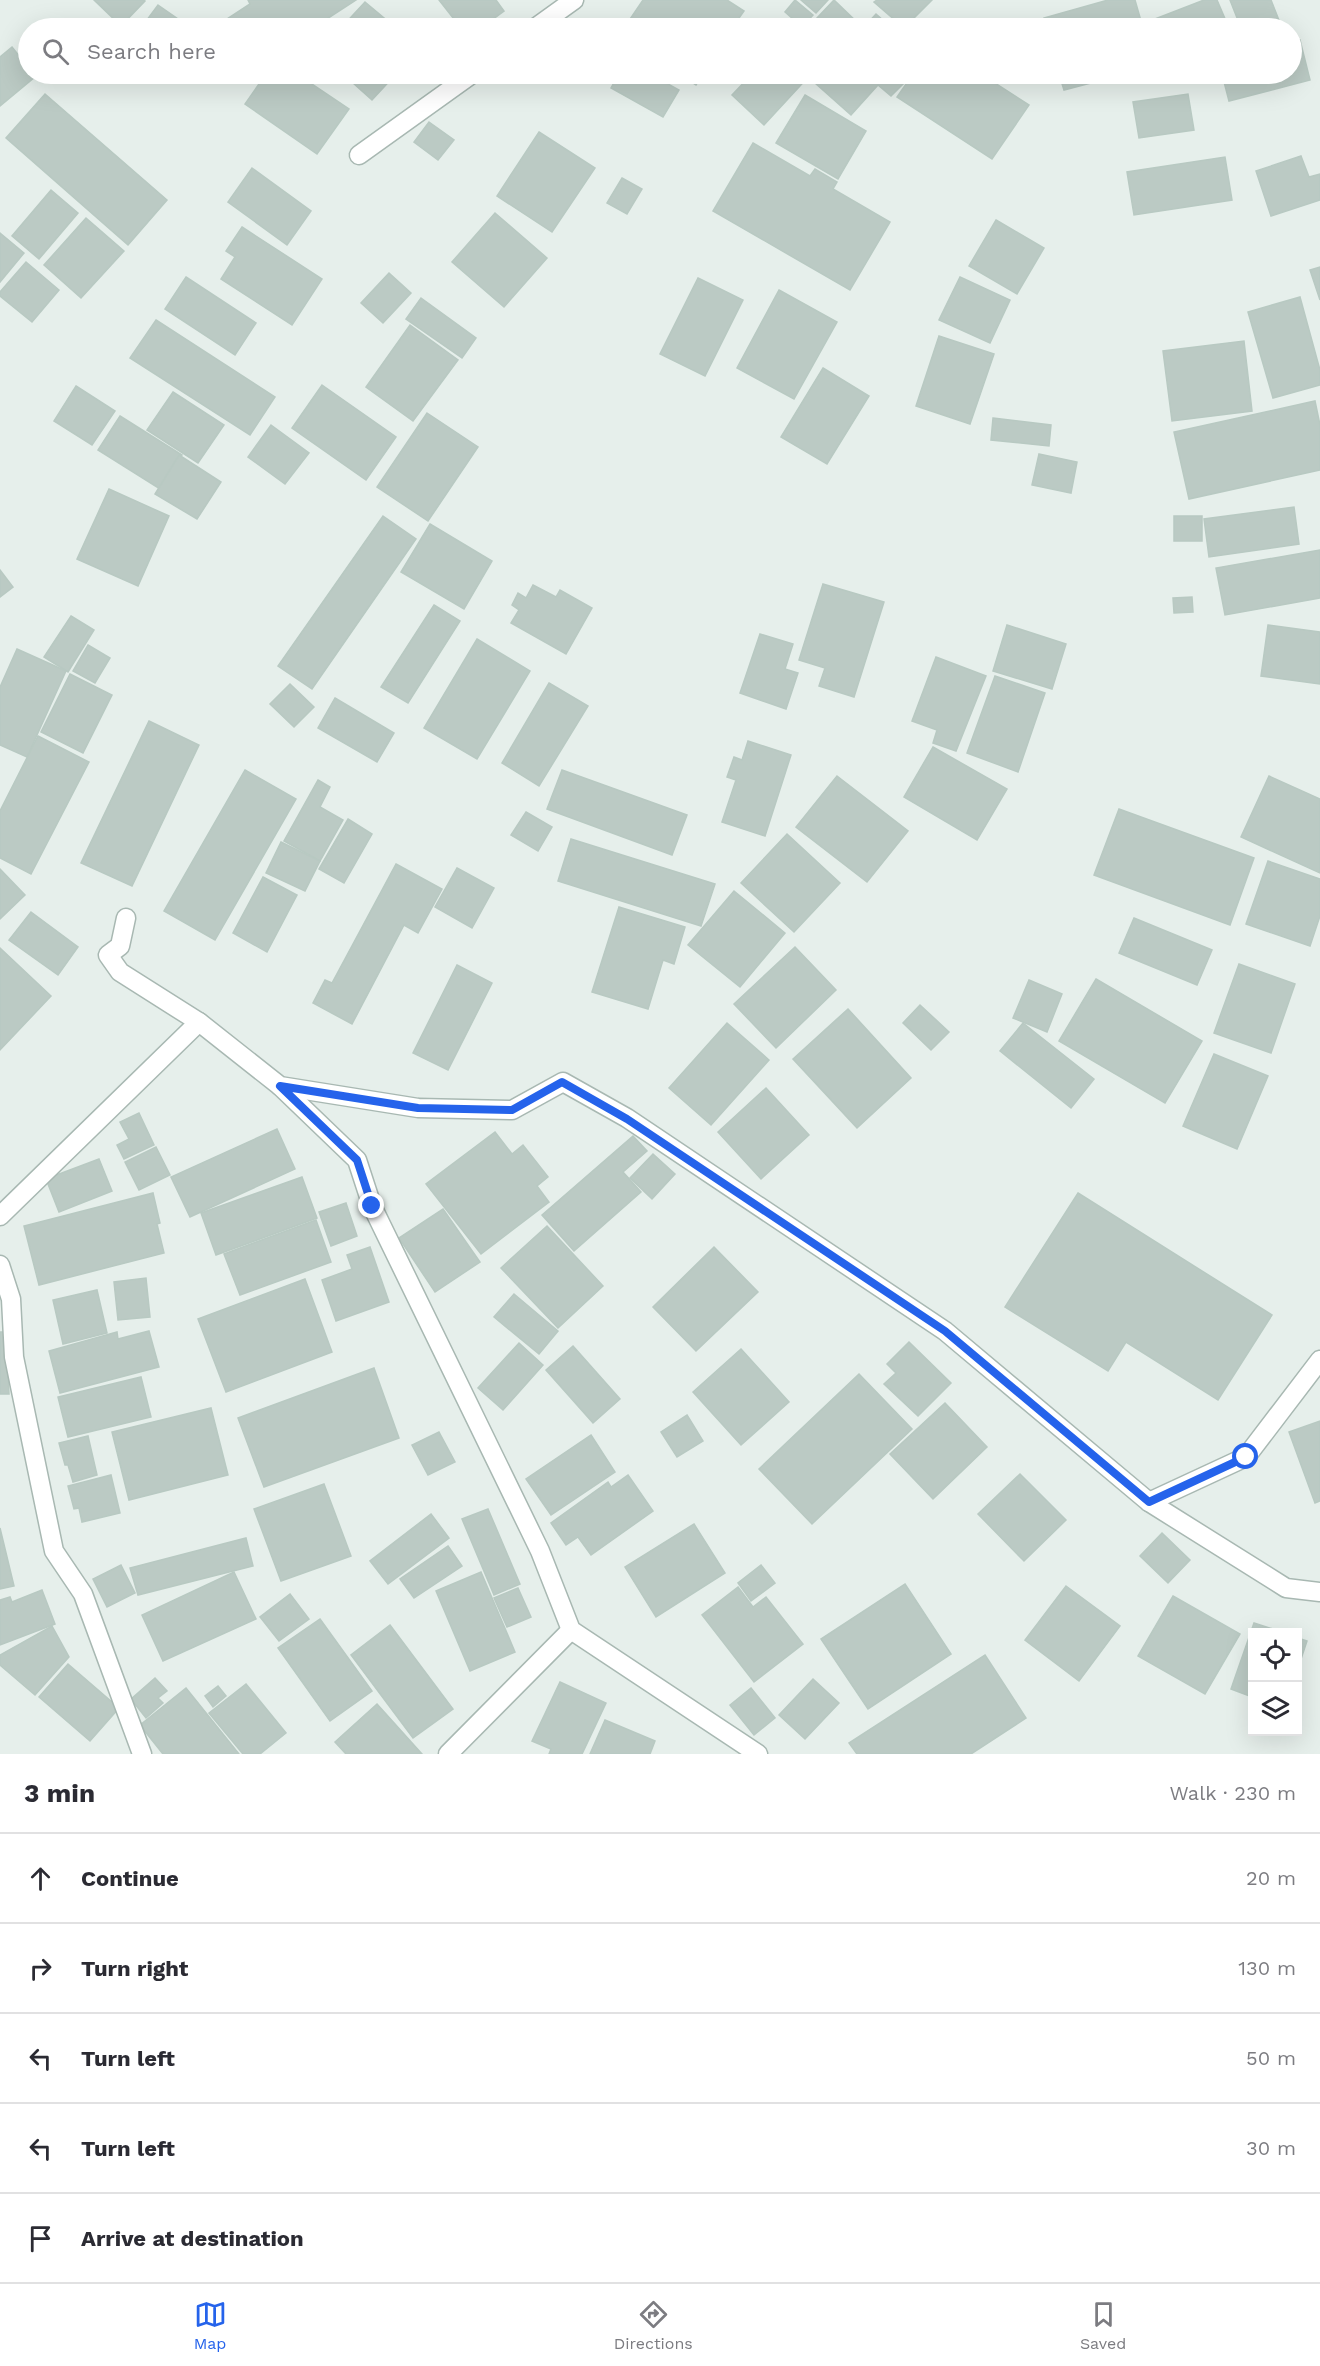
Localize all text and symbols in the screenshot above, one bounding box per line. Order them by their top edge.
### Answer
search box [18,18,1302,84]
icon: search [39,35,72,68]
text: Search here [87,39,216,64]
route end [358,1192,384,1218]
route start [1232,1443,1258,1469]
map controls [1248,1628,1302,1736]
button: locate [1248,1628,1302,1682]
button: layers [1248,1682,1302,1736]
text: 3 min [24,1778,95,1808]
text: Walk · 230 m [1169,1781,1296,1805]
icon: ahead [24,1862,57,1895]
text: Continue [81,1866,179,1891]
text: 20 m [1246,1866,1296,1890]
icon: right [24,1952,57,1985]
text: Turn right [81,1956,188,1981]
text: 130 m [1238,1956,1296,1980]
icon: left [24,2042,57,2075]
text: Turn left [81,2046,175,2071]
text: 50 m [1246,2046,1296,2070]
icon: left [24,2132,57,2165]
text: Turn left [81,2136,175,2161]
text: 30 m [1246,2136,1296,2160]
icon: arrive [24,2222,57,2255]
text: Arrive at destination [81,2226,304,2251]
tab: Map [194,2298,227,2353]
tab: Directions [614,2298,693,2353]
tab: Saved [1080,2298,1126,2353]

